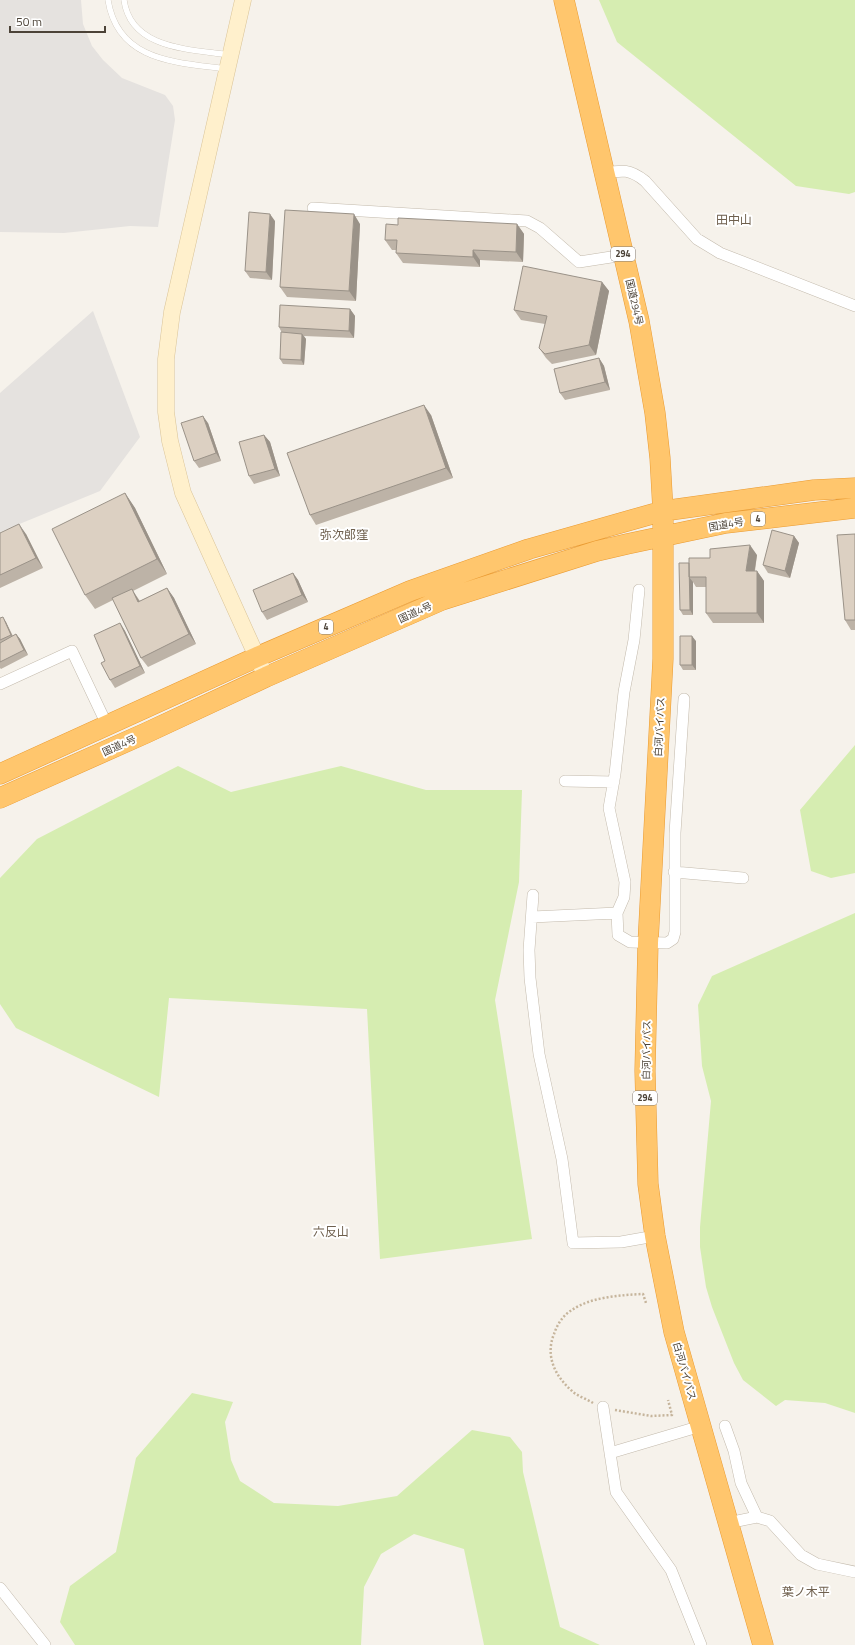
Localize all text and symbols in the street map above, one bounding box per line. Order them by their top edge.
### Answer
scale bar [10,8,105,34]
text: 50 m [16,12,42,31]
district label: 田中山 [716,210,752,229]
road number: 294 [611,247,635,261]
street label: 国道294号 [622,278,647,327]
road number: 4 [751,512,765,526]
street label: 国道4号 [707,514,745,535]
district label: 弥次郎窪 [320,525,368,544]
street label: 国道4号 [396,598,435,627]
road number: 4 [319,620,333,634]
street label: 白河バイパス [650,697,669,757]
street label: 国道4号 [100,731,139,760]
street label: 白河バイパス [638,1020,655,1080]
road number: 294 [633,1091,657,1105]
district label: 六反山 [313,1222,349,1241]
street label: 白河バイパス [669,1340,700,1402]
district label: 葉ノ木平 [782,1582,830,1601]

